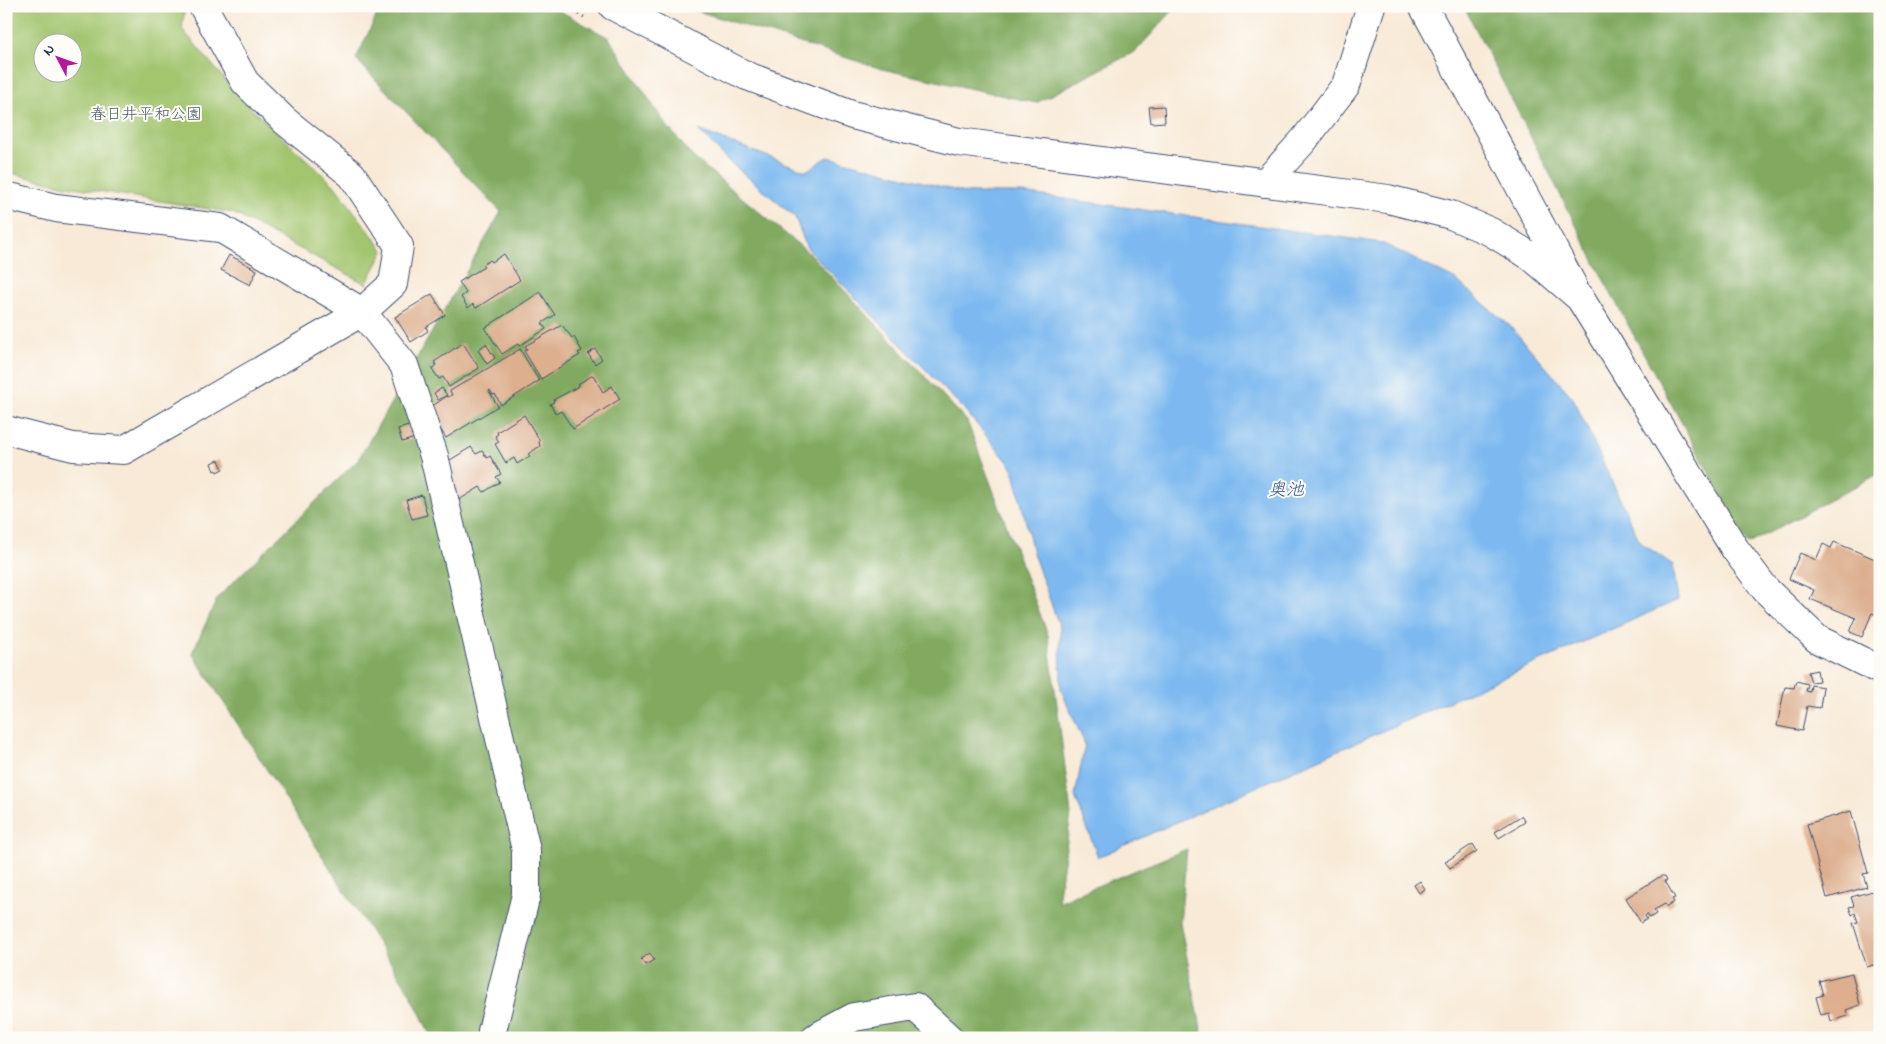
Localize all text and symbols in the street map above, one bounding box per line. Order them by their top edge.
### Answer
north arrow [32,32,82,82]
text: N [38,40,60,61]
park label: 春日井平和公園 [90,103,202,127]
water label: 奥池 [1268,478,1305,504]

